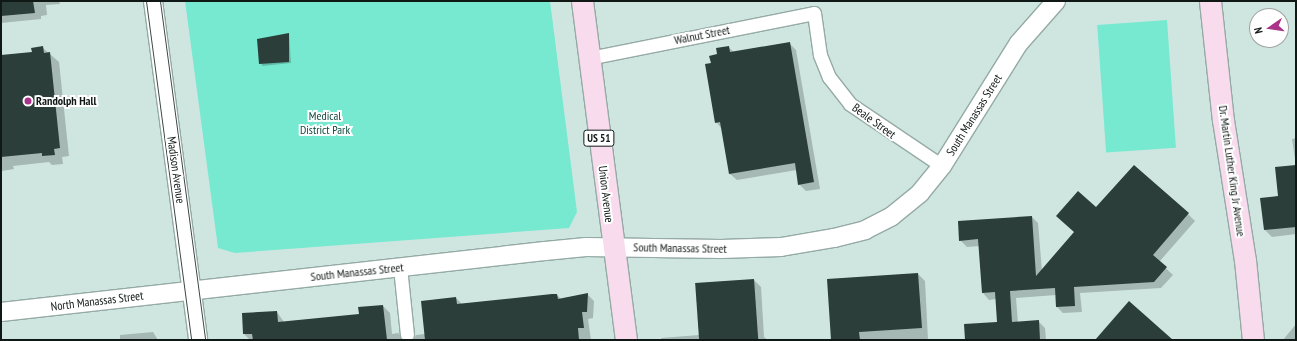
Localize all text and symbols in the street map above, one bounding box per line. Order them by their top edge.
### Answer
north arrow [1249,8,1289,48]
street label: Walnut Street [673,23,731,47]
text: N [1251,26,1266,35]
street label: South Manassas Street [943,72,1005,158]
place label: Randolph Hall [36,94,96,108]
marker: Randolph Hall [23,96,33,106]
street label: Beale Street [849,100,899,142]
street label: Dr. Martin Luther King Jr Avenue [1216,104,1248,238]
park label: Medical District Park [300,109,350,137]
road number: US 51 [583,129,615,147]
street label: Madison Avenue [164,136,188,204]
street label: Union Avenue [595,165,617,223]
street label: South Manassas Street [633,240,727,256]
street label: South Manassas Street [310,260,404,284]
street label: North Manassas Street [50,288,144,314]

